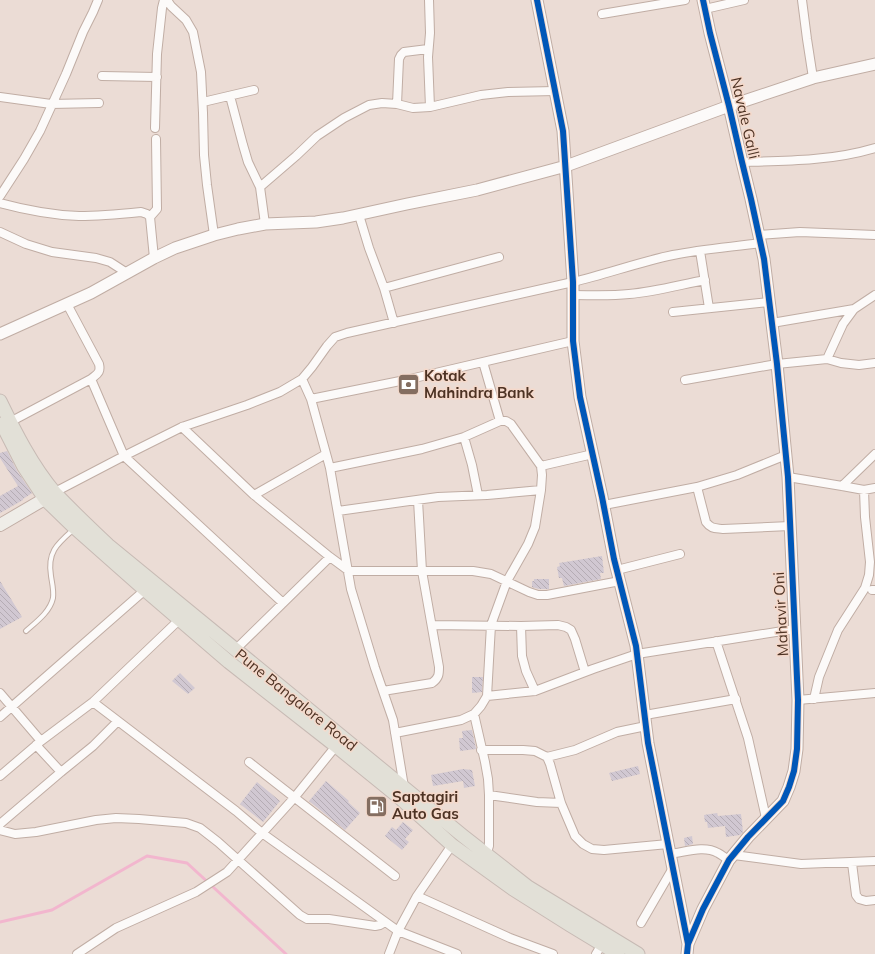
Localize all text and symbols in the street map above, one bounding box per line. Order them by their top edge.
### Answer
street label: Navale Galli [727,75,764,161]
place label: Kotak Mahindra Bank [424,366,535,402]
bank icon: Kotak Mahindra Bank [395,372,421,398]
street label: Mahavir Oni [769,571,792,657]
street label: Pune Bangalore Road [231,645,361,755]
place label: Saptagiri Auto Gas [392,787,459,823]
fuel station icon: Saptagiri Auto Gas [364,793,390,819]

